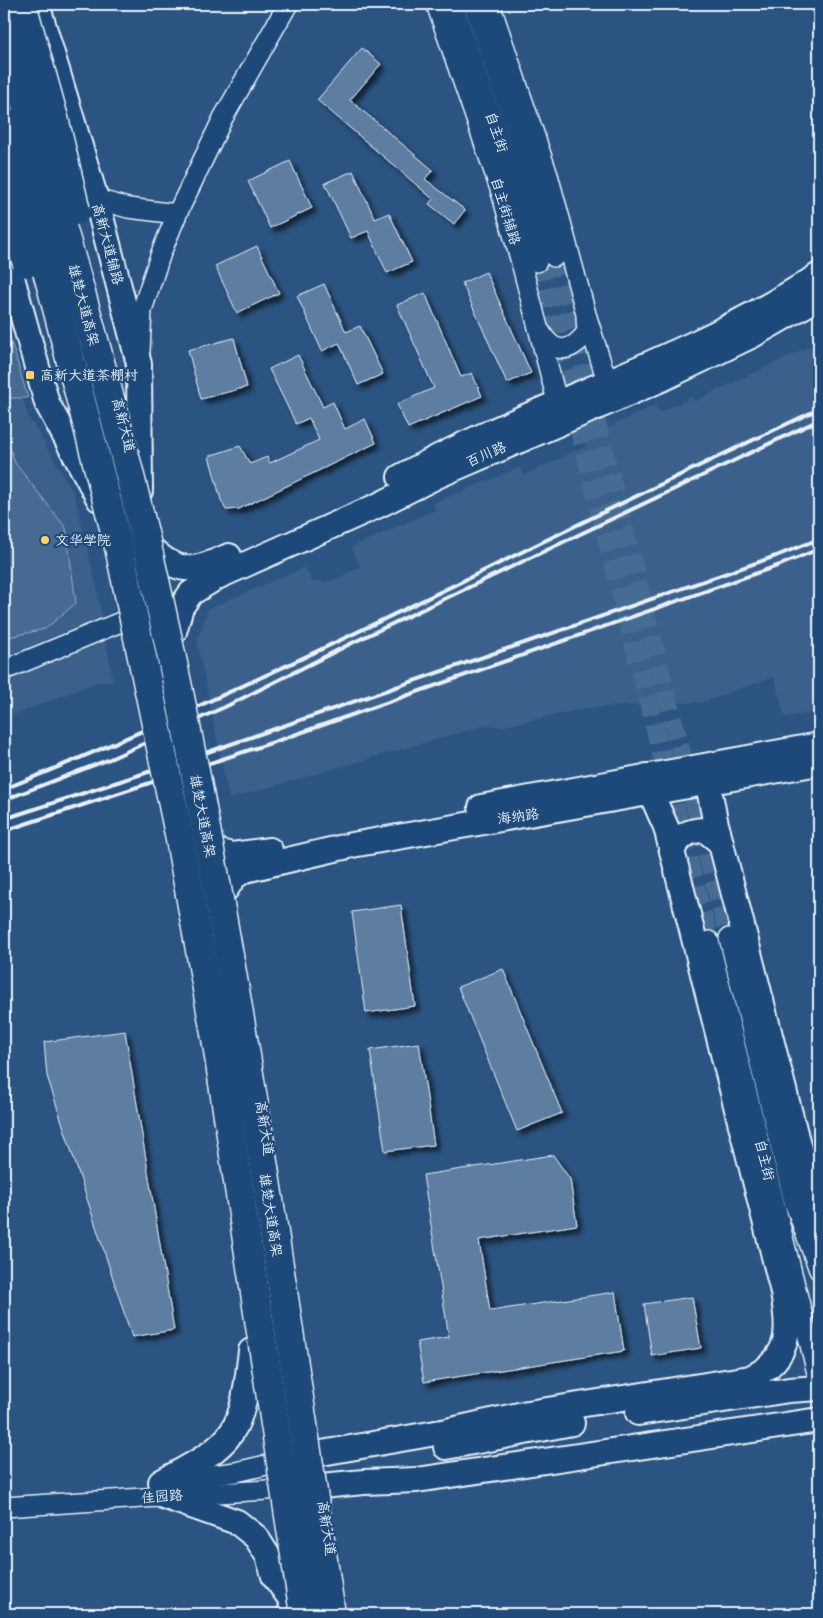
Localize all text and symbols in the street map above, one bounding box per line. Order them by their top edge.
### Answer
street label: 自主街 [482,109,513,155]
street label: 自主街辅路 [487,175,526,247]
street label: 高新大道辅路 [88,201,129,287]
street label: 雄楚大道高架 [64,262,105,348]
place label: 高新大道茶棚村 [40,365,138,384]
marker: 高新大道茶棚村 [24,369,36,381]
street label: 高新大道 [108,395,140,454]
street label: 百川路 [463,436,509,471]
place label: 文华学院 [55,530,111,549]
marker: 文华学院 [39,534,51,546]
street label: 雄楚大道高架 [186,773,221,859]
street label: 海纳路 [496,803,540,828]
street label: 高新大道 [252,1099,279,1157]
street label: 自主街 [751,1137,780,1183]
street label: 雄楚大道高架 [256,1172,287,1258]
street label: 佳园路 [140,1485,184,1506]
street label: 高新大道 [314,1499,341,1557]

